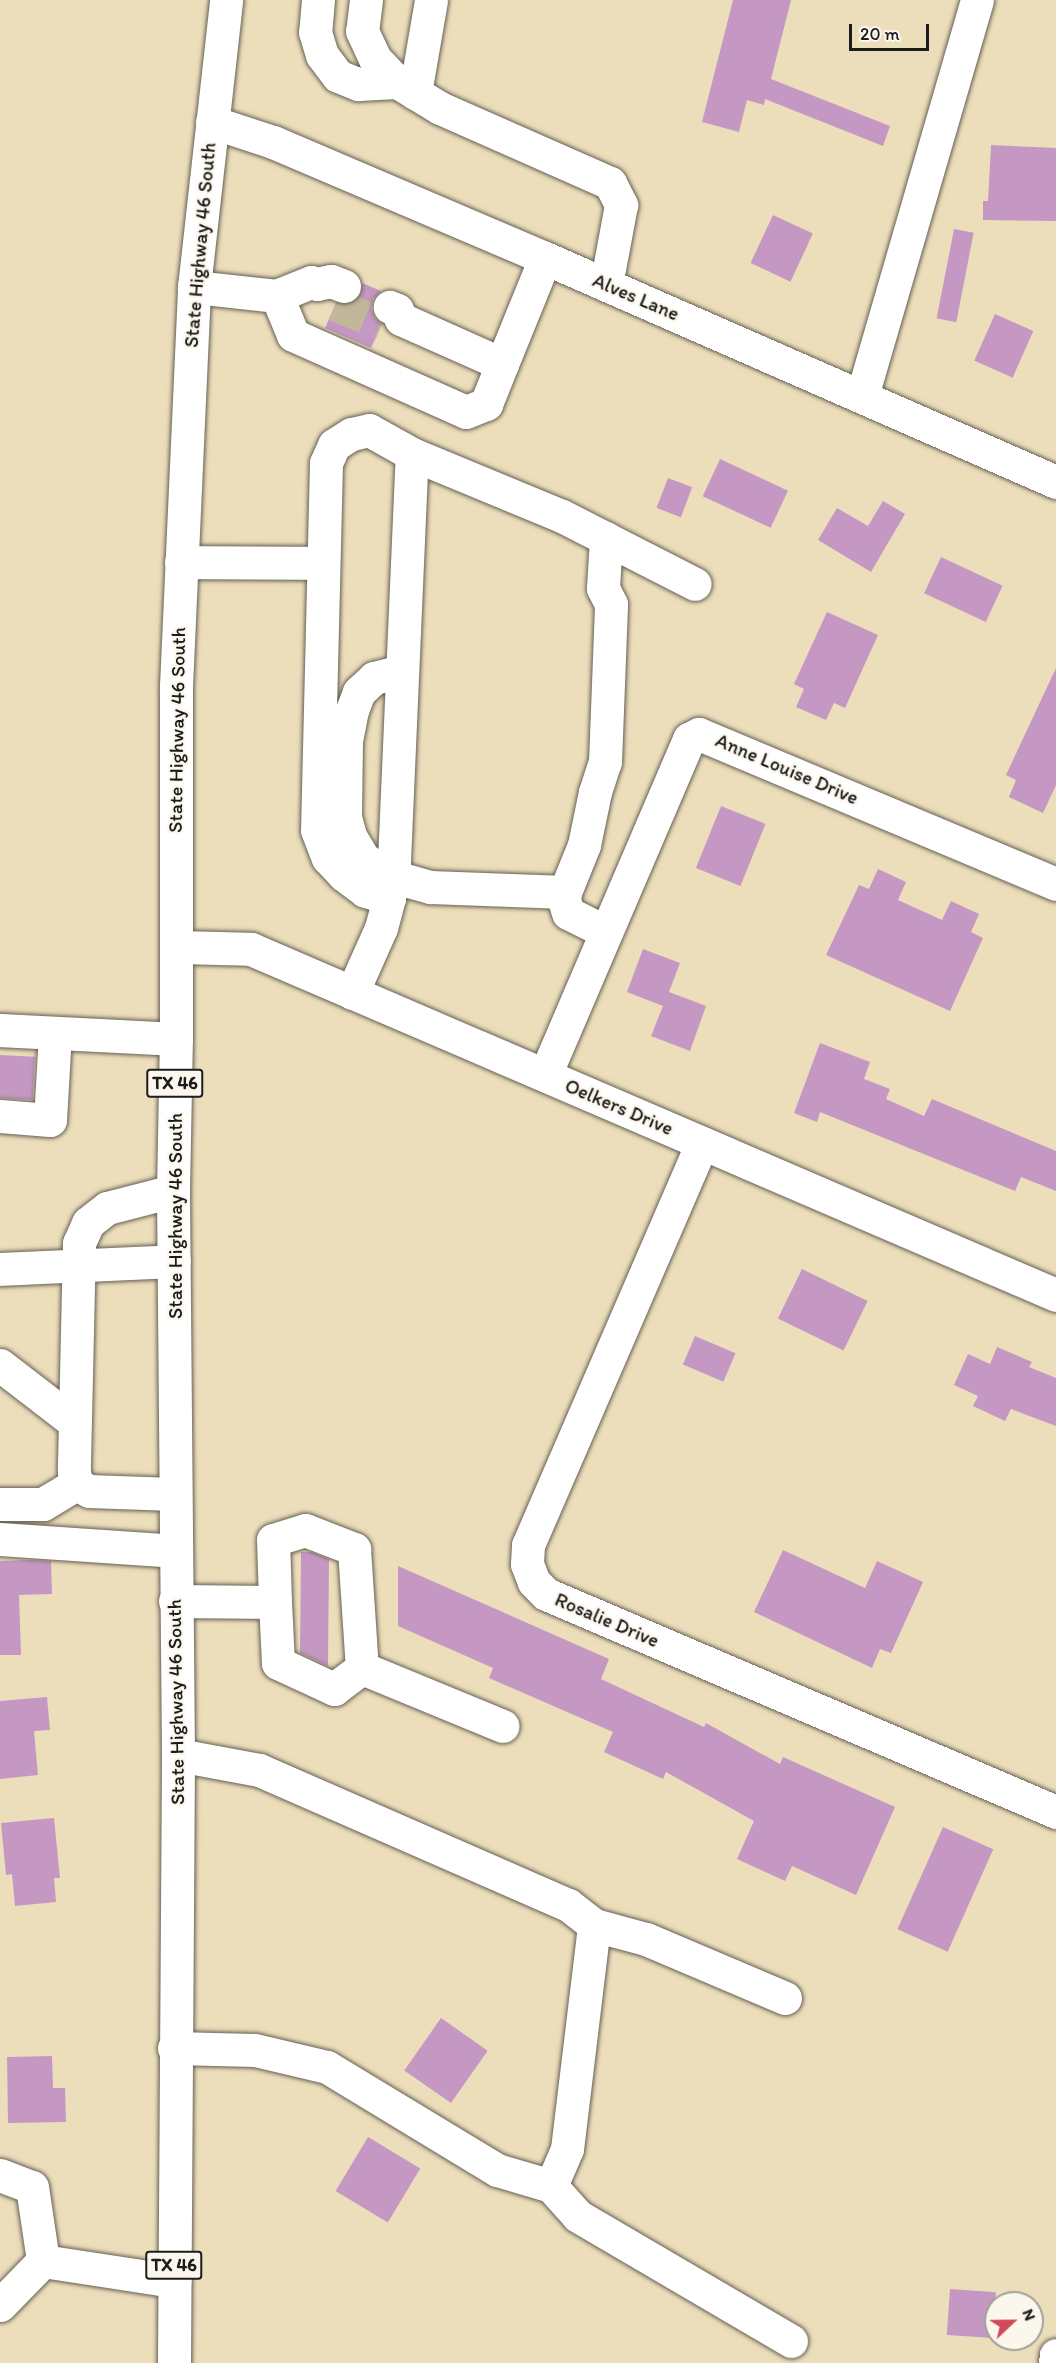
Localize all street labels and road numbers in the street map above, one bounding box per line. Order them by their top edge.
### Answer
street label: State Highway 46 South [179,142,221,348]
street label: Alves Lane [589,268,683,326]
street label: State Highway 46 South [163,627,191,833]
street label: Anne Louise Drive [712,728,862,810]
road number: TX 46 [145,1068,205,1098]
street label: Oelkers Drive [561,1073,677,1141]
street label: State Highway 46 South [163,1114,187,1318]
street label: Rosalie Drive [551,1587,663,1653]
street label: State Highway 46 South [162,1599,190,1805]
road number: TX 46 [144,2250,204,2280]

